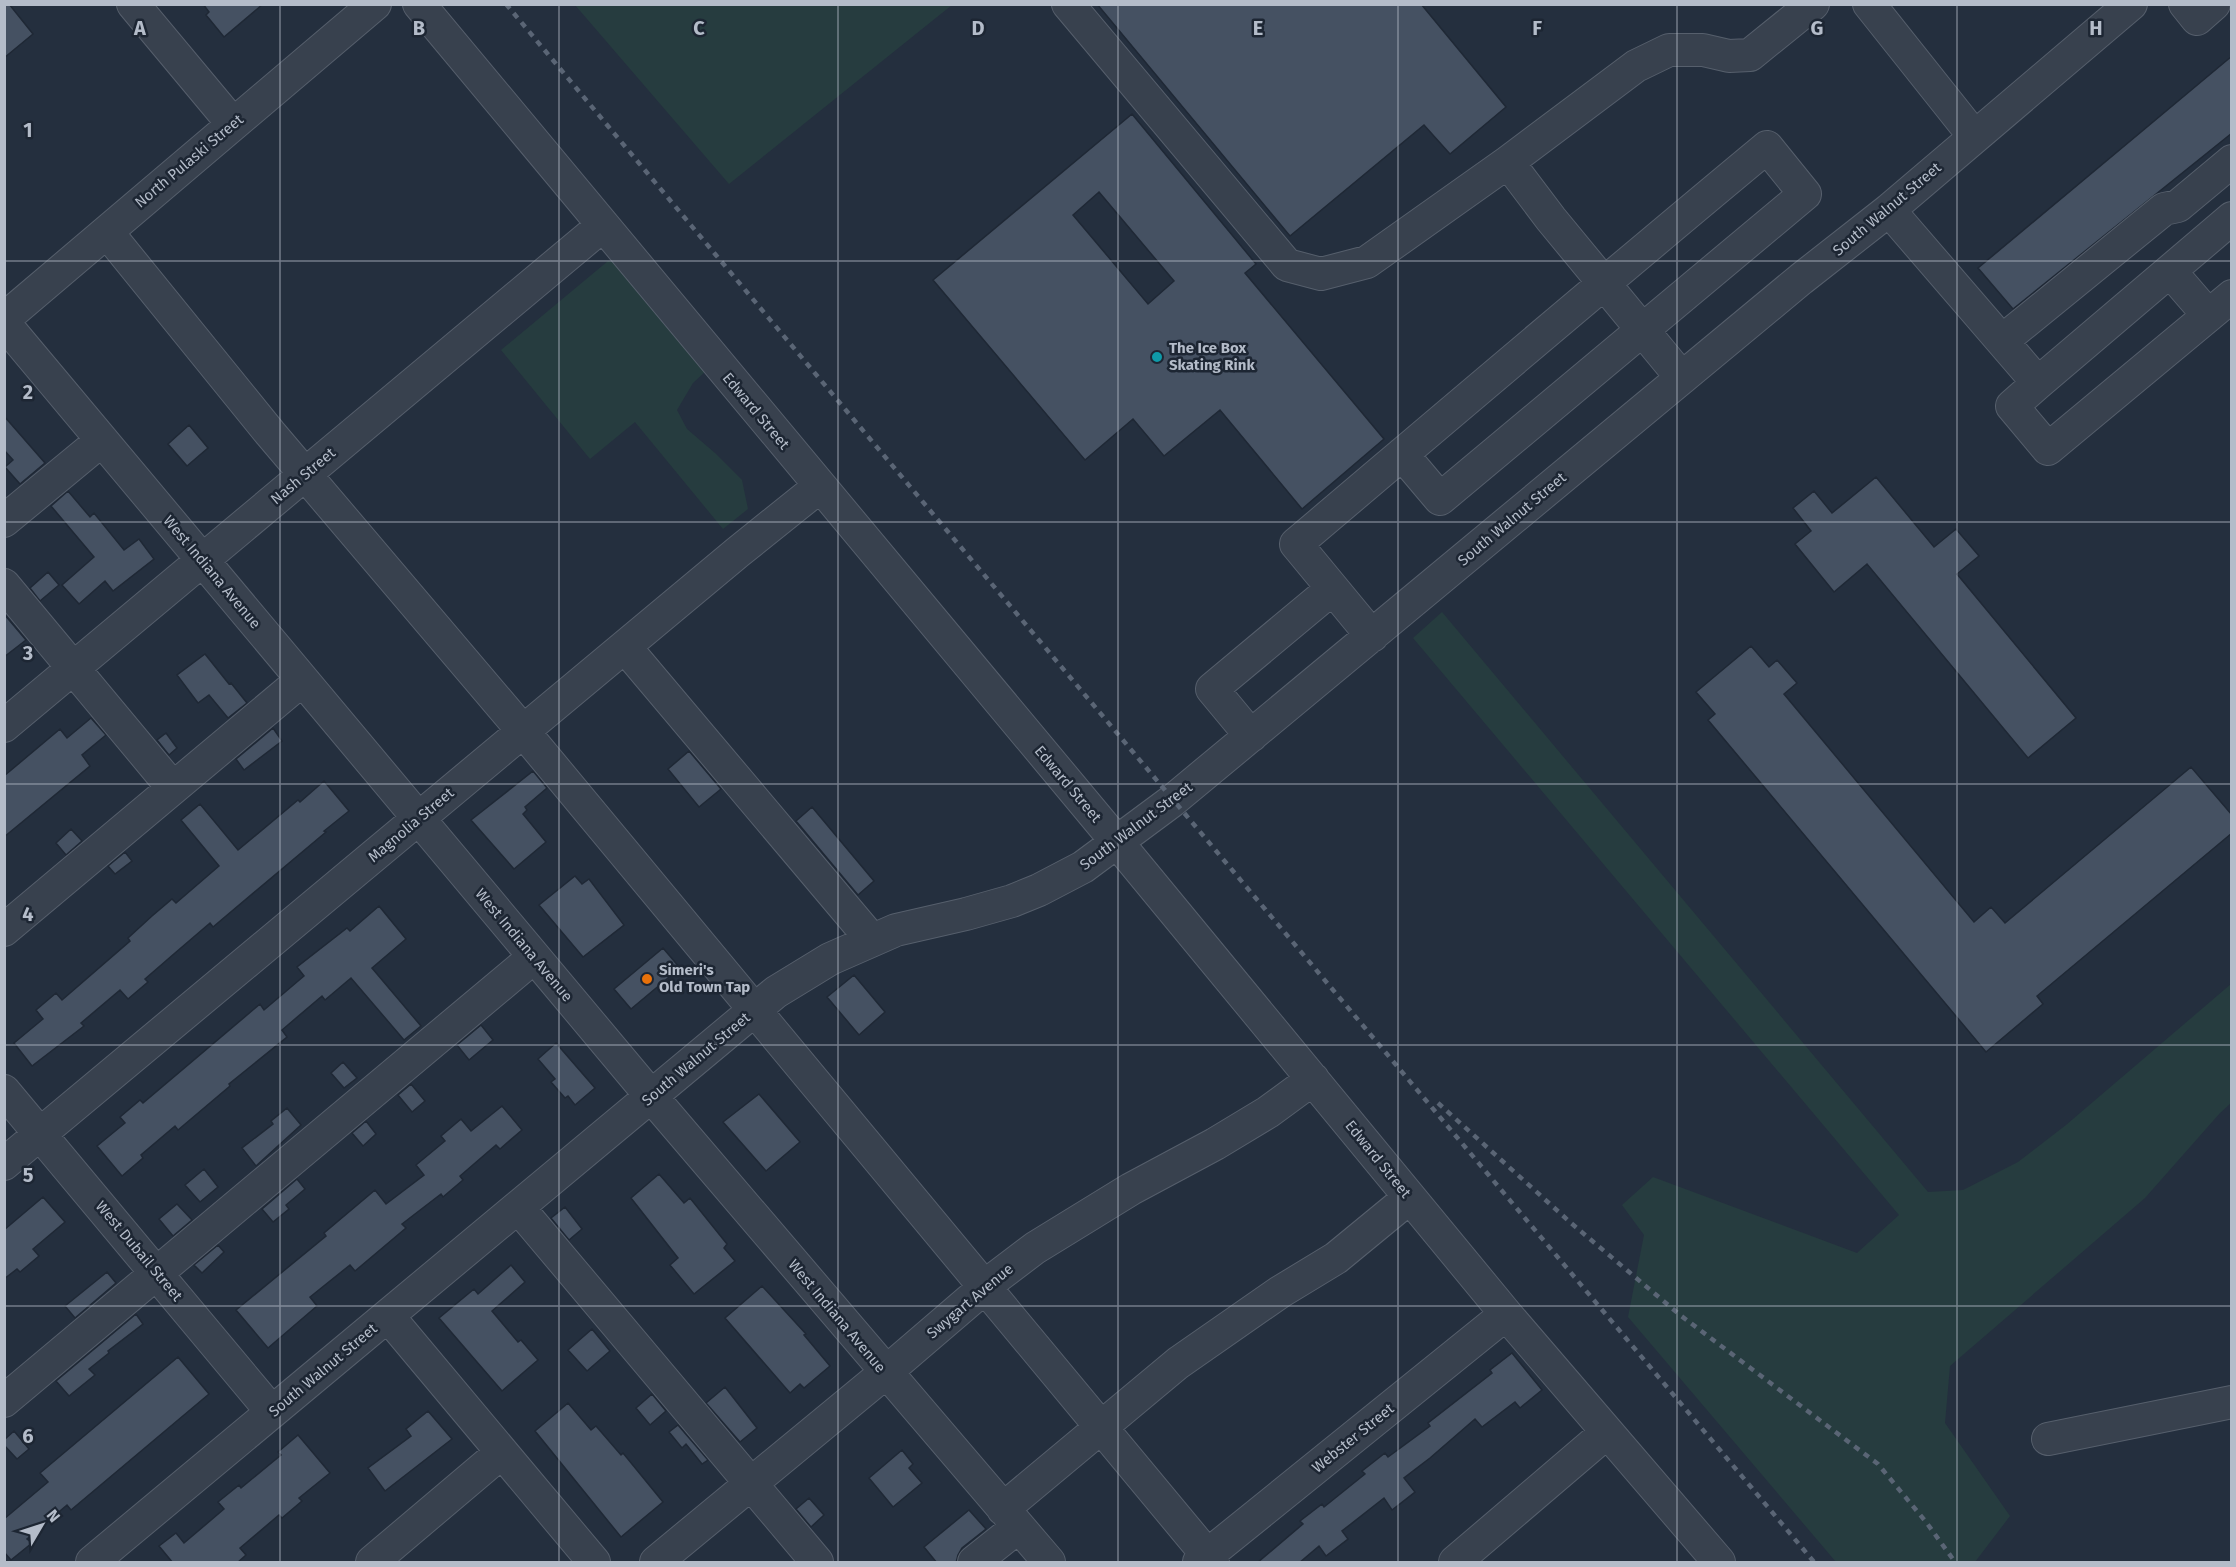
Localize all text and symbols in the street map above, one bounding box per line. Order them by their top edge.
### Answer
text: A [133,16,147,40]
text: B [413,16,425,40]
text: C [693,16,705,40]
text: D [971,16,985,40]
text: E [1253,16,1263,40]
text: F [1532,16,1542,40]
text: G [1811,16,1823,40]
text: H [2089,16,2103,40]
street label: North Pulaski Street [131,110,247,212]
text: 1 [23,118,33,142]
street label: South Walnut Street [1829,158,1945,260]
place label: The Ice Box Skating Rink [1169,339,1255,374]
marker: The Ice Box Skating Rink [1150,350,1164,364]
street label: Edward Street [719,369,794,453]
text: 2 [23,380,33,404]
street label: Nash Street [267,443,339,508]
street label: South Walnut Street [1454,468,1570,570]
street label: West Indiana Avenue [159,512,265,632]
text: 3 [22,641,33,665]
street label: Edward Street [1031,742,1106,826]
street label: South Walnut Street [1076,778,1196,874]
street label: Magnolia Street [364,784,458,866]
street label: West Indiana Avenue [471,885,577,1005]
text: 4 [22,902,34,926]
place label: Simeri's Old Town Tap [659,961,750,996]
marker: Simeri's Old Town Tap [640,972,654,986]
street label: South Walnut Street [638,1008,754,1110]
street label: Edward Street [1341,1117,1415,1202]
text: 5 [23,1163,34,1187]
street label: West Dubail Street [92,1197,187,1305]
street label: West Indiana Avenue [784,1256,890,1376]
street label: Swygart Avenue [923,1260,1017,1342]
street label: South Walnut Street [265,1319,381,1421]
street label: Webster Street [1308,1399,1398,1477]
text: 6 [22,1424,34,1448]
north arrow [12,1495,72,1555]
text: N [43,1506,64,1526]

